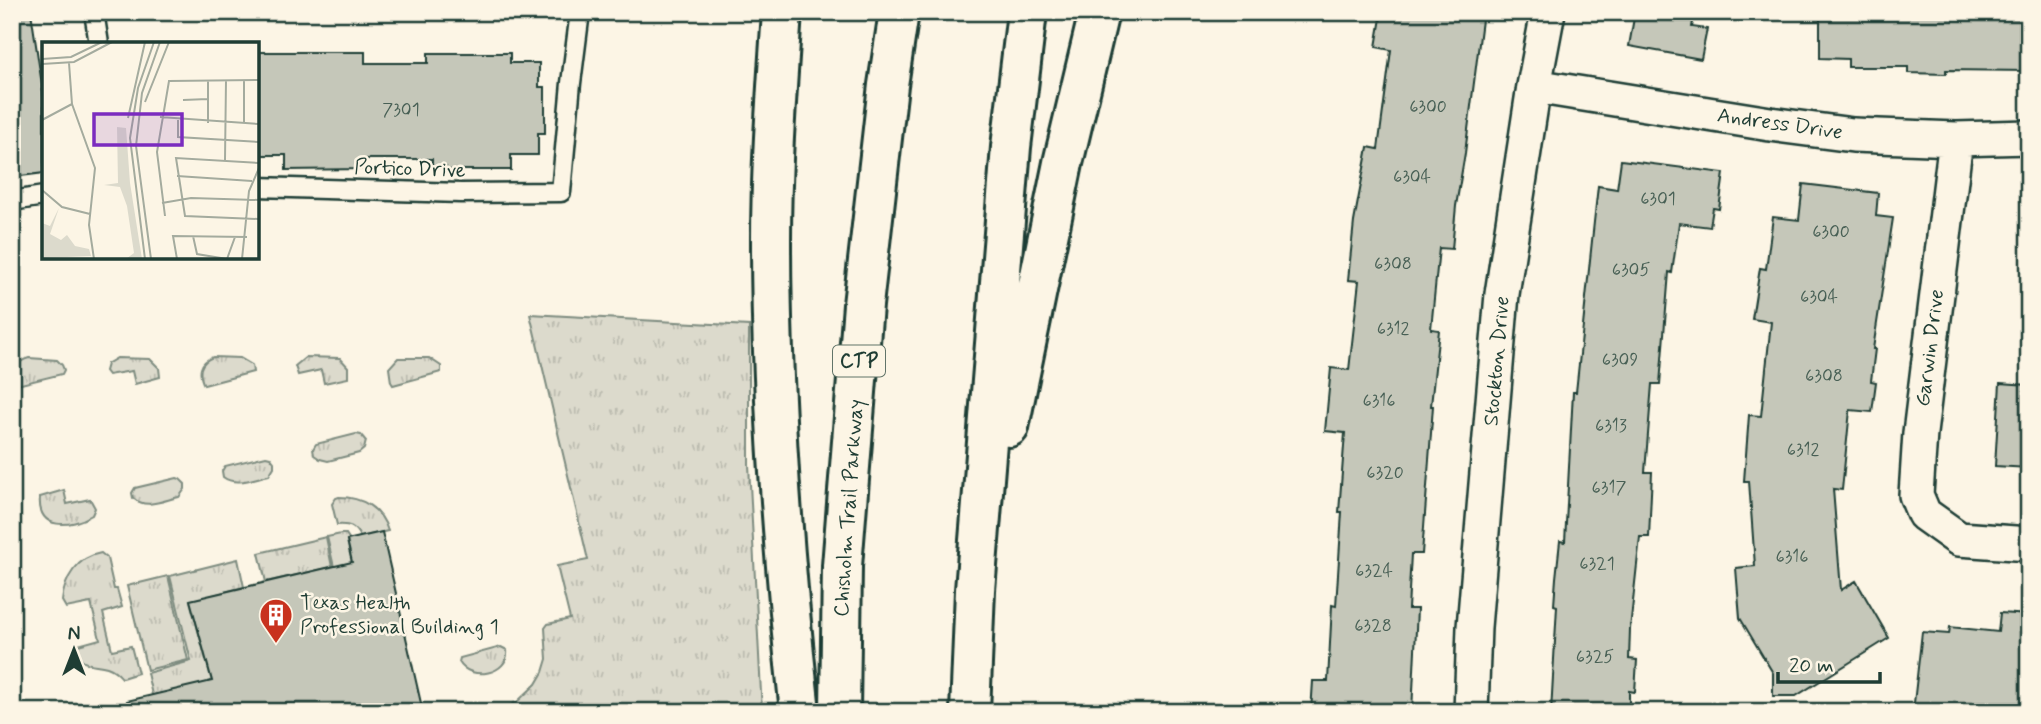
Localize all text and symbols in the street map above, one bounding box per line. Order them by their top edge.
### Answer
inset map [42,42,259,259]
house number: 6300 [1409,95,1447,119]
house number: 7301 [382,98,420,122]
street label: Andress Drive [1715,101,1845,147]
street label: Portico Drive [354,153,466,185]
house number: 6304 [1393,165,1431,189]
house number: 6301 [1640,187,1676,211]
house number: 6300 [1812,220,1850,244]
house number: 6308 [1374,252,1412,276]
house number: 6305 [1612,258,1650,282]
house number: 6304 [1800,285,1838,309]
street label: Garwin Drive [1909,288,1951,408]
street label: Stockton Drive [1477,295,1517,427]
house number: 6312 [1377,317,1410,341]
road number: CTP [833,346,885,376]
house number: 6309 [1602,348,1638,372]
house number: 6308 [1805,364,1843,388]
house number: 6316 [1362,389,1396,413]
street label: Chisholm Trail Parkway [827,398,871,618]
house number: 6313 [1595,414,1627,438]
house number: 6312 [1787,438,1820,462]
house number: 6320 [1366,461,1404,485]
house number: 6317 [1592,476,1626,500]
house number: 6316 [1775,545,1809,569]
house number: 6321 [1579,552,1615,576]
house number: 6324 [1355,559,1393,583]
place label: Texas Health Professional Building 1 [300,589,499,641]
building icon: Texas Health Professional Building 1 [257,596,295,645]
house number: 6328 [1354,614,1392,638]
north arrow [38,616,108,686]
text: N [68,622,80,647]
scale bar [1778,640,1880,684]
house number: 6325 [1576,645,1614,669]
text: 20 m [1789,652,1834,680]

